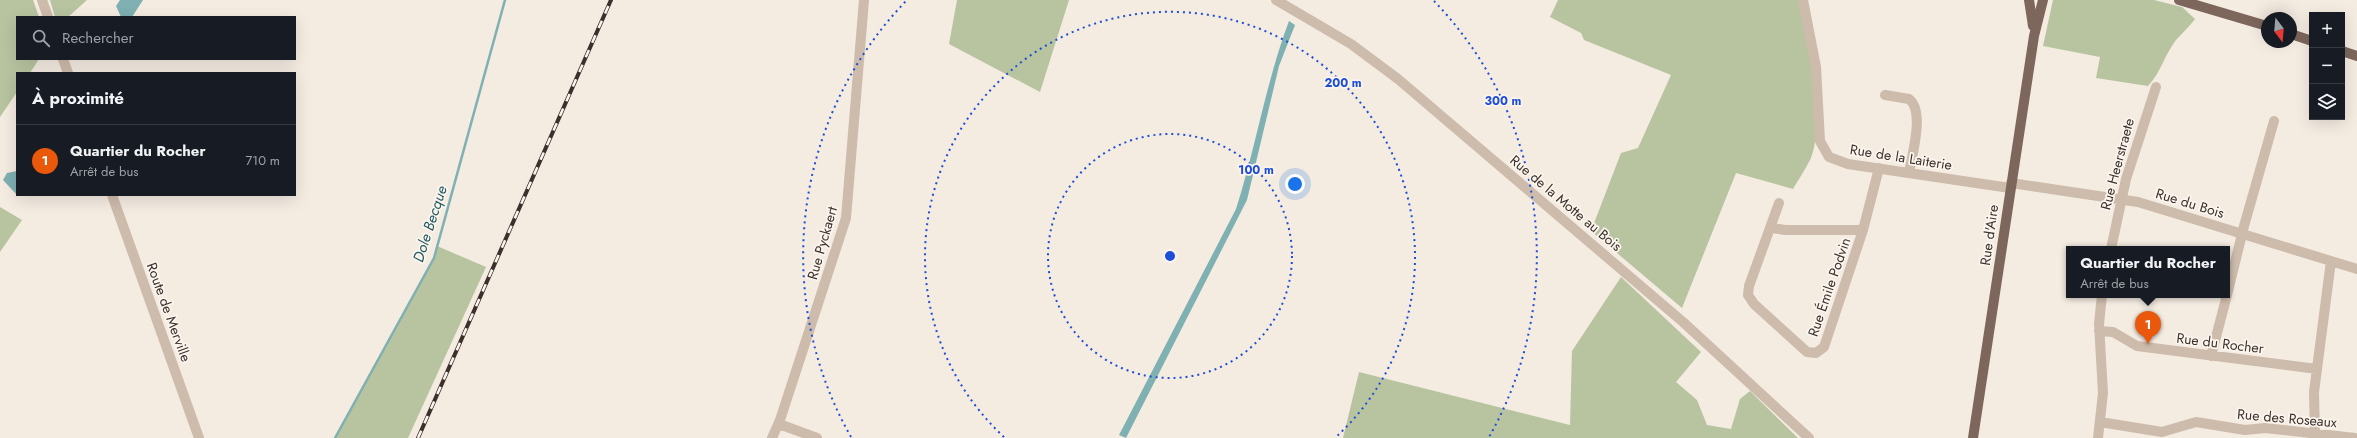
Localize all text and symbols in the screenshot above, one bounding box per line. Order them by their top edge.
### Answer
north arrow [2261,12,2297,48]
map controls [2309,12,2345,120]
button: + [2309,12,2345,48]
search box [16,16,296,60]
icon: search [30,27,52,49]
text: Rechercher [62,27,134,49]
button: − [2309,48,2345,84]
text: 200 m [1324,74,1362,92]
button: layers [2309,84,2345,120]
text: À proximité [32,86,124,110]
text: 300 m [1485,92,1522,110]
street label: Rue Heerstraete [2095,116,2139,212]
street label: Rue de la Laiterie [1849,139,1953,175]
text: Quartier du Rocher [70,140,206,162]
street label: Rue de la Motte au Bois [1506,150,1626,256]
text: 1 [42,151,48,170]
text: 710 m [245,151,280,170]
text: 100 m [1238,161,1274,179]
text: Arrêt de bus [70,162,139,181]
your location [1285,174,1305,194]
water label: Dole Becque [407,182,453,265]
street label: Rue du Bois [2153,183,2227,223]
street label: Rue Pyckaert [802,203,842,282]
street label: Rue d'Aire [1975,203,2003,267]
street label: Rue Émile Podvin [1803,235,1855,339]
popup [2066,246,2230,298]
centre of rings [1163,249,1177,263]
text: Quartier du Rocher [2080,252,2216,274]
street label: Route de Merville [142,260,196,364]
text: Arrêt de bus [2080,274,2149,293]
pin: 1 [2135,311,2161,344]
street label: Rue du Rocher [2175,328,2265,358]
street label: Rue des Roseaux [2236,404,2338,432]

